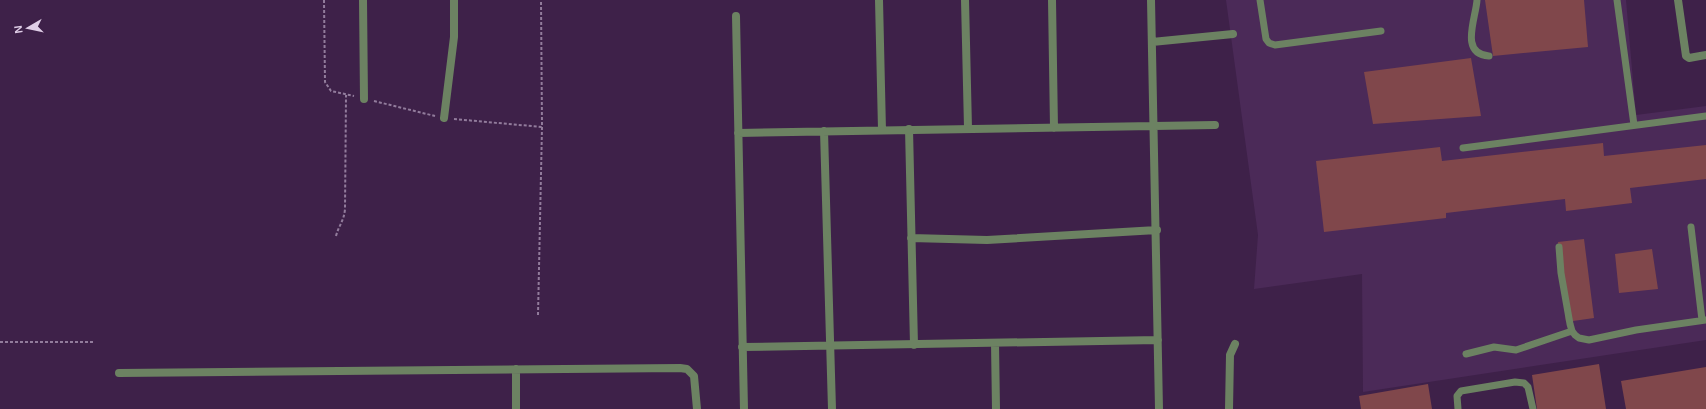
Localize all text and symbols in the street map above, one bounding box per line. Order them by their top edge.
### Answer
north arrow [8,8,48,48]
text: N [12,25,25,34]

